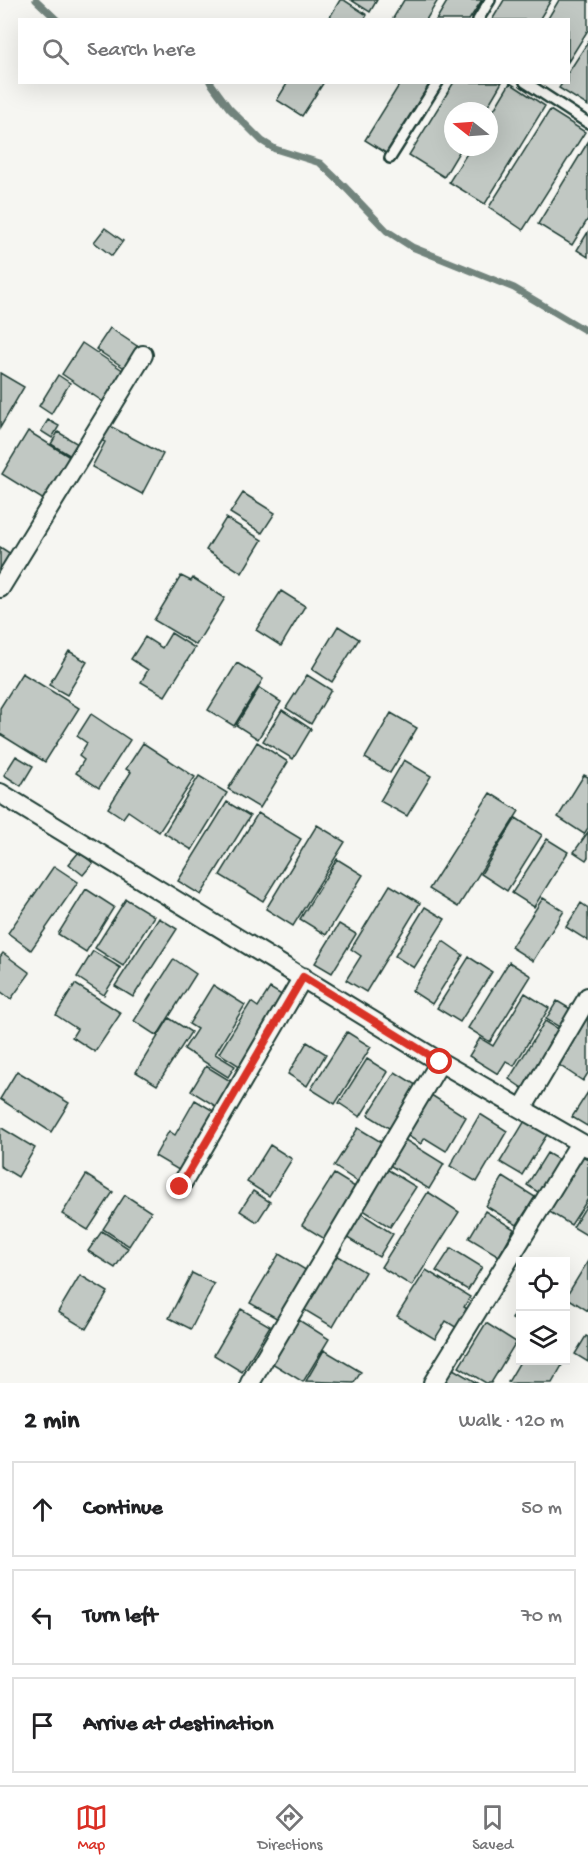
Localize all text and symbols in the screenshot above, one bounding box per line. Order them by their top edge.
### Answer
search box [18,18,570,84]
icon: search [39,35,72,68]
text: Search here [87,38,195,64]
north arrow [444,102,498,156]
route start [426,1048,452,1074]
route end [166,1173,192,1199]
map controls [516,1257,570,1365]
button: locate [516,1257,570,1311]
button: layers [516,1311,570,1365]
text: 2 min [24,1407,79,1438]
text: Walk · 120 m [459,1411,564,1434]
icon: ahead [26,1493,59,1526]
text: Continue [83,1496,163,1522]
text: 50 m [521,1498,562,1521]
icon: left [26,1601,59,1634]
text: Turn left [83,1604,157,1630]
text: 70 m [521,1606,562,1629]
icon: arrive [26,1709,59,1742]
text: Arrive at destination [83,1712,273,1738]
tab: Map [75,1801,108,1856]
tab: Directions [257,1801,323,1856]
tab: Saved [472,1801,513,1856]

